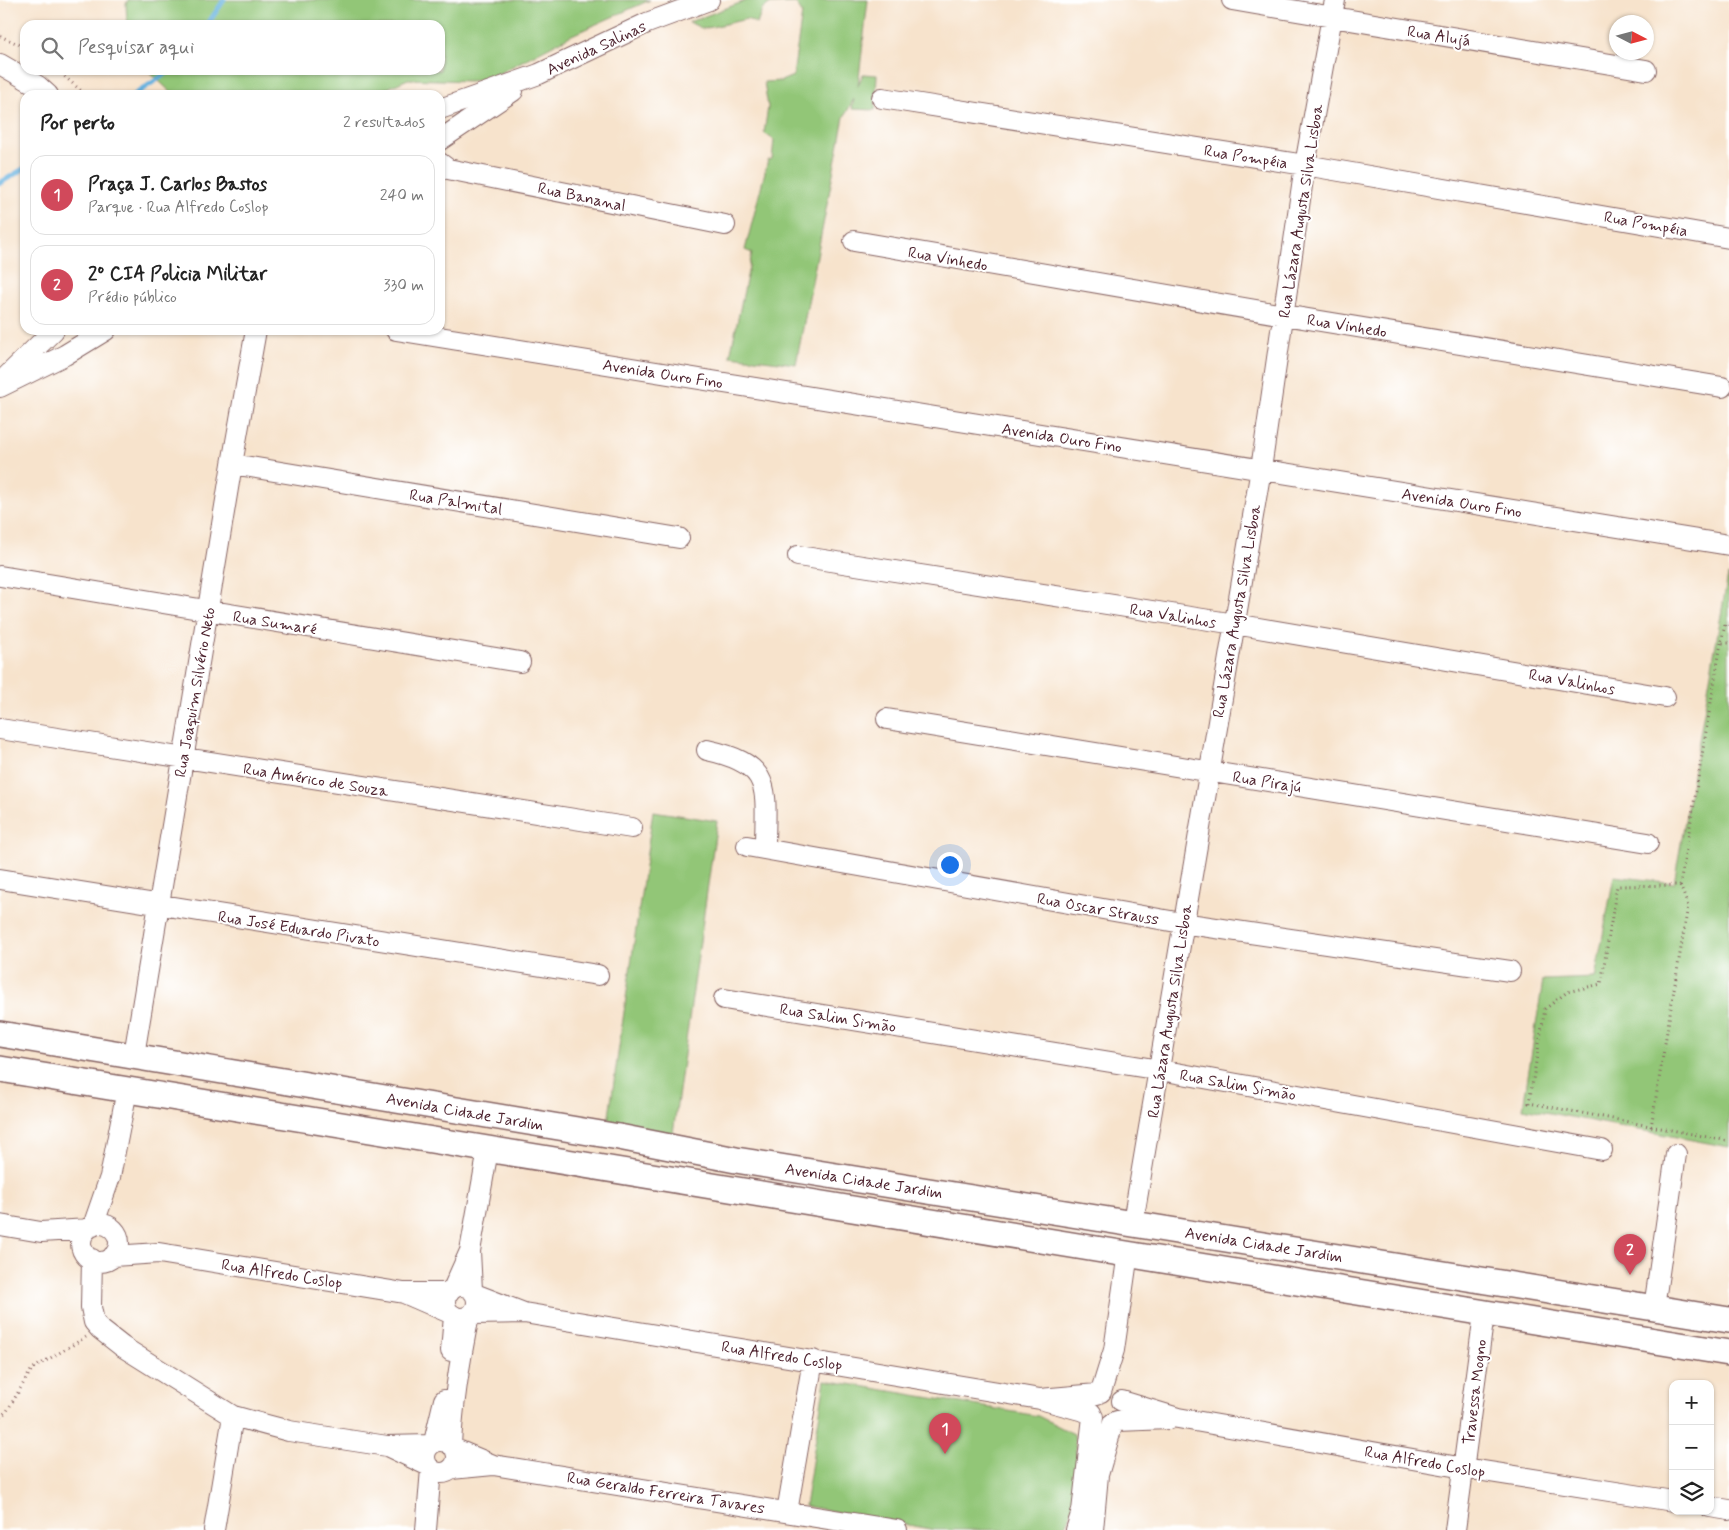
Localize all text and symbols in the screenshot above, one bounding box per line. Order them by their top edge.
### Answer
north arrow [1609,15,1654,60]
street label: Avenida Salinas [543,16,650,81]
search box [20,20,445,75]
street label: Rua Alujá [1406,21,1472,52]
icon: search [38,34,66,62]
text: Pesquisar aqui [78,35,194,60]
street label: Rua Lázara Augusta Silva Lisboa [1274,102,1329,320]
text: Por perto [40,109,115,137]
text: 2 resultados [343,112,425,133]
street label: Rua Pompéia [1202,140,1289,174]
text: Praça J. Carlos Bastos [88,172,267,197]
street label: Rua Bananal [536,178,628,217]
text: 1 [53,185,61,206]
text: 240 m [380,185,424,206]
text: Parque · Rua Alfredo Coslop [88,197,269,218]
street label: Rua Pompéia [1602,207,1689,242]
street label: Rua Vinhedo [906,242,989,277]
text: 2º CIA Policia Militar [88,262,267,287]
text: 2 [53,275,61,296]
text: 330 m [383,275,424,296]
text: Prédio público [88,287,177,308]
street label: Rua Vinhedo [1305,310,1388,343]
street label: Avenida Ouro Fino [601,355,724,394]
street label: Avenida Ouro Fino [1000,419,1123,458]
street label: Avenida Ouro Fino [1400,484,1523,523]
street label: Rua Palmital [408,485,504,520]
street label: Rua Lázara Augusta Silva Lisboa [1208,502,1267,720]
street label: Rua Valinhos [1128,599,1217,634]
street label: Rua Joaquim Silvério Neto [170,605,221,779]
street label: Rua Sumaré [231,606,318,640]
street label: Rua Valinhos [1527,665,1616,700]
street label: Rua Américo de Souza [242,759,390,802]
street label: Rua Pirajú [1231,767,1302,798]
your location [937,852,963,878]
street label: Rua Oscar Strauss [1035,888,1160,931]
street label: Rua Lázara Augusta Silva Lisboa [1143,902,1198,1120]
street label: Rua José Eduardo Pivato [216,906,381,953]
street label: Rua Salim Simão [778,999,898,1038]
street label: Rua Salim Simão [1178,1065,1298,1106]
street label: Avenida Cidade Jardim [384,1088,545,1137]
street label: Avenida Cidade Jardim [783,1159,944,1204]
street label: Avenida Cidade Jardim [1183,1223,1344,1268]
pin: 2 [1614,1234,1646,1275]
street label: Rua Alfredo Coslop [220,1255,344,1294]
street label: Rua Alfredo Coslop [720,1337,844,1376]
street label: Travessa Mogno [1459,1338,1492,1446]
map controls [1669,1380,1714,1515]
button: + [1669,1380,1714,1425]
pin: 1 [929,1413,961,1454]
button: − [1669,1425,1714,1470]
street label: Rua Alfredo Coslop [1363,1442,1487,1483]
street label: Rua Geraldo Ferreira Tavares [565,1467,766,1520]
button: layers [1669,1470,1714,1515]

